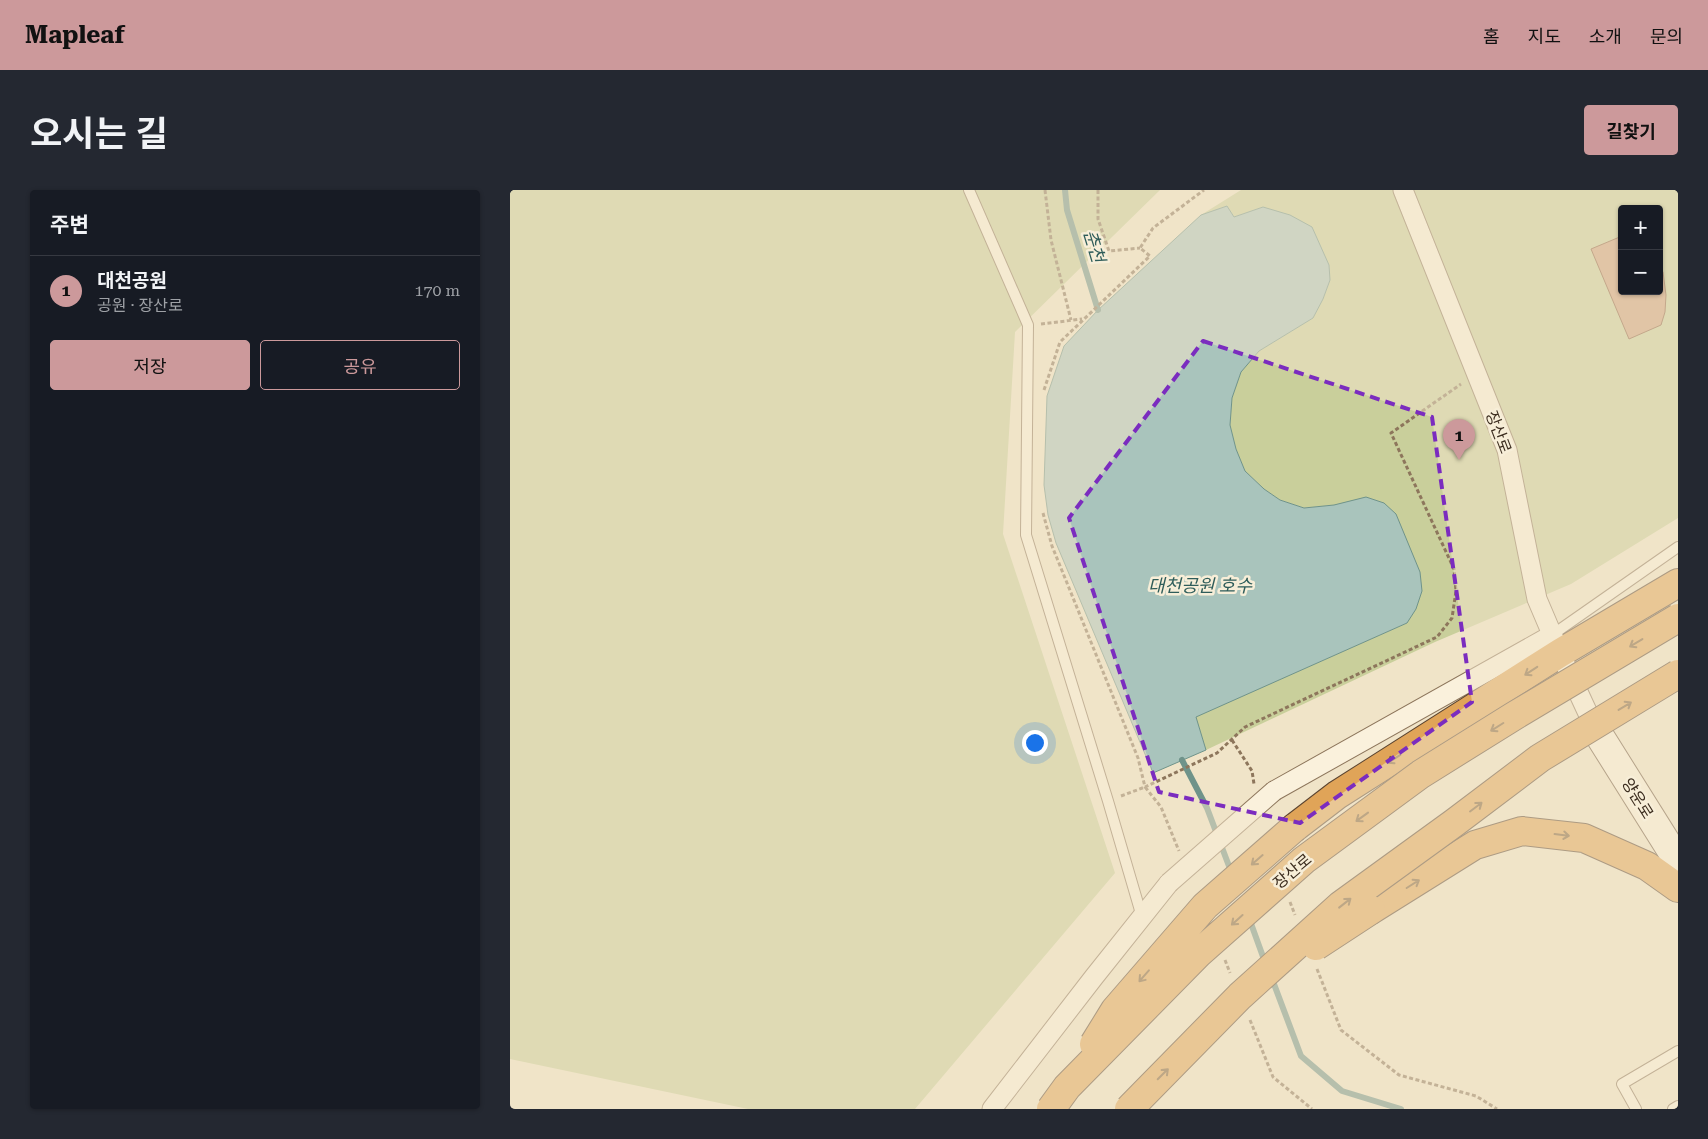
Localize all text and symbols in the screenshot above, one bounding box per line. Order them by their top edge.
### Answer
text: Mapleaf [25,21,125,49]
text: 홈 [1483,26,1500,47]
text: 지도 [1528,26,1561,47]
text: 소개 [1589,26,1622,47]
text: 문의 [1650,26,1683,47]
button: 길찾기 [1584,105,1678,155]
text: 오시는 길 [30,114,168,155]
map controls [1618,205,1663,295]
button: + [1618,205,1663,250]
text: 주변 [50,213,89,237]
water label: 춘천 [1080,227,1110,267]
button: − [1618,250,1663,295]
text: 대천공원 [97,269,167,292]
text: 1 [62,281,70,300]
text: 170 m [414,281,460,300]
text: 공원 · 장산로 [97,296,183,315]
button: 저장 [50,340,250,390]
button: 공유 [260,340,460,390]
street label: 장산로 [1482,408,1515,456]
pin: 1 [1443,419,1475,460]
water label: 대천공원 호수 [1148,575,1253,596]
one-way arrow [1630,638,1644,648]
one-way arrow [1524,666,1538,677]
one-way arrow [1617,701,1631,711]
one-way arrow [1491,722,1505,732]
your location [1022,730,1048,756]
one-way arrow [1387,754,1401,764]
street label: 양운로 [1618,775,1657,822]
one-way arrow [1469,801,1482,812]
one-way arrow [1355,812,1369,822]
one-way arrow [1553,830,1569,840]
street label: 장산로 [1269,850,1316,893]
one-way arrow [1251,854,1264,865]
one-way arrow [1405,879,1419,889]
one-way arrow [1338,898,1352,908]
one-way arrow [1230,914,1243,926]
one-way arrow [1138,970,1150,983]
one-way arrow [1157,1068,1169,1081]

